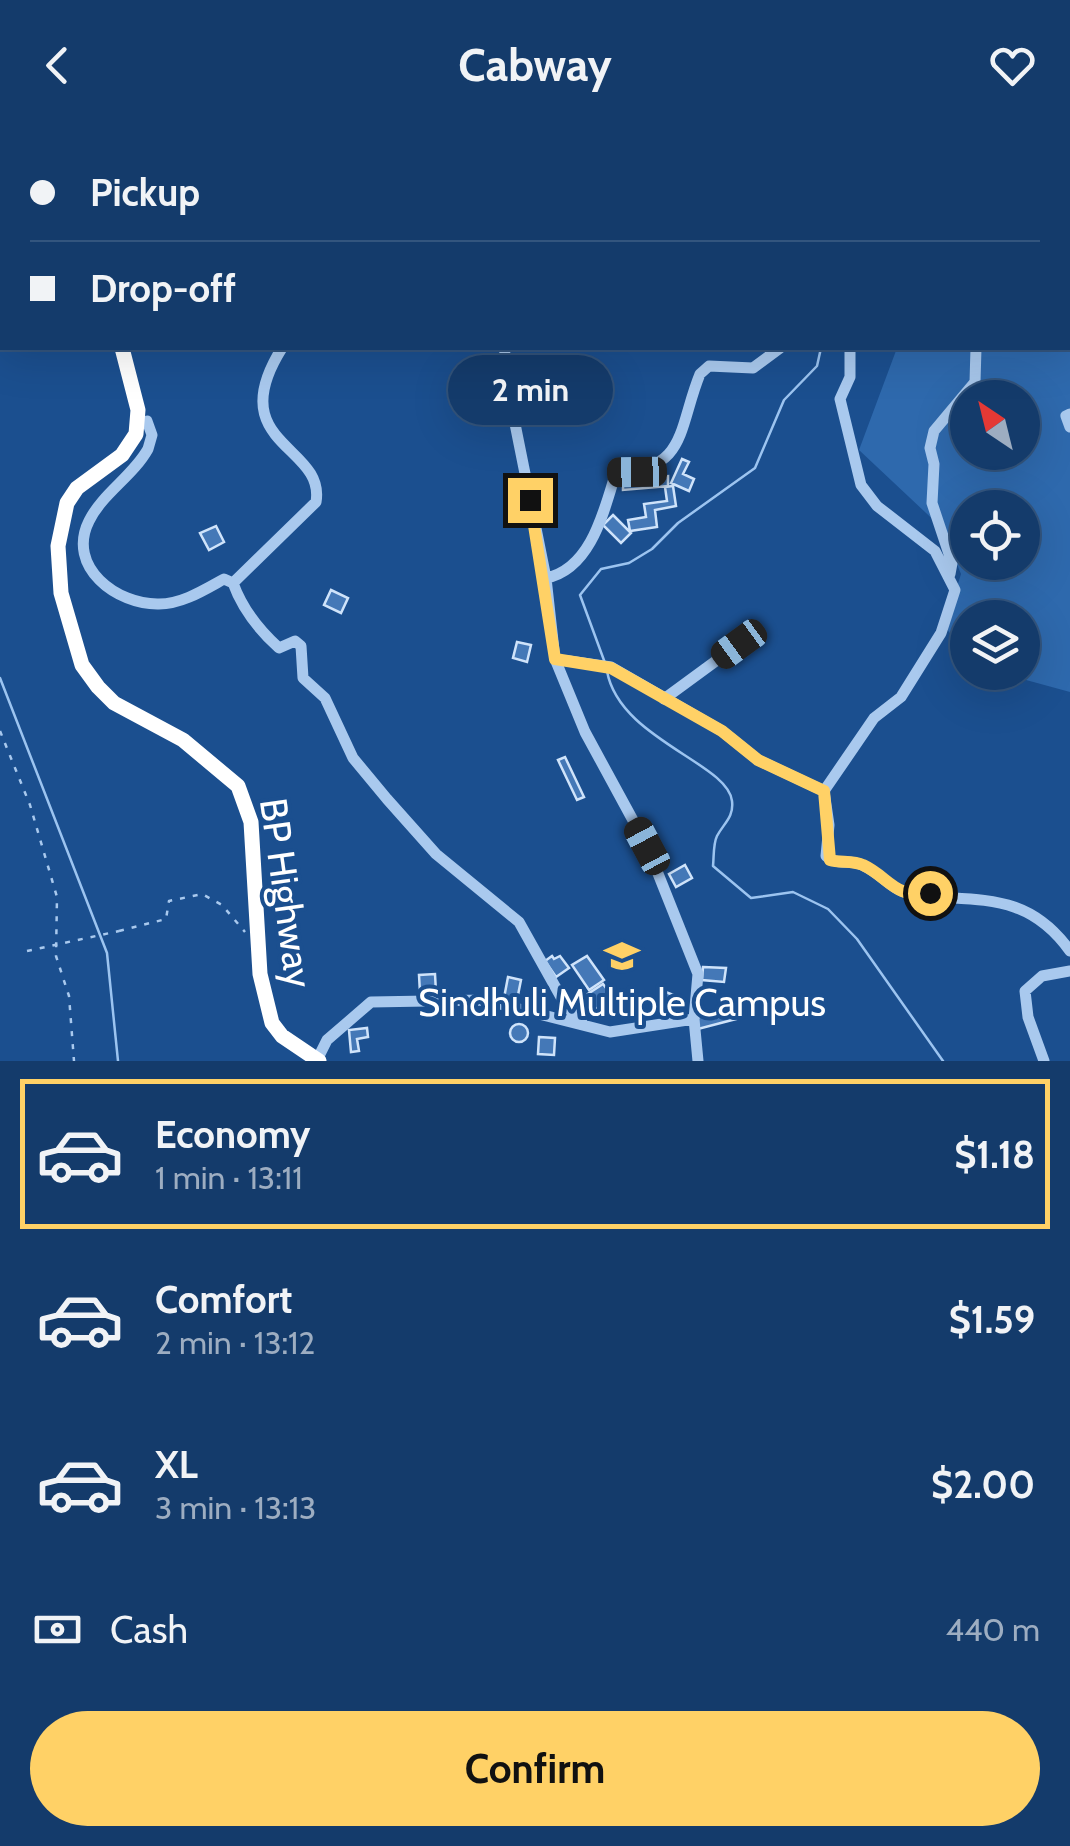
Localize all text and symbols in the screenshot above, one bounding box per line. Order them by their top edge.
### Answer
icon: back [30,38,85,93]
text: Cabway [458,38,612,92]
icon: heart [985,38,1040,93]
text: Pickup [90,169,200,216]
text: Drop-off [90,265,236,312]
callout: 2 min [448,355,612,425]
text: 2 min [492,370,569,409]
north arrow [950,380,1040,470]
map controls [950,380,1040,690]
car [607,456,667,488]
route end [508,478,553,523]
button: locate [950,490,1040,580]
button: layers [950,600,1040,690]
car [706,614,772,674]
street label: BP Highway [250,795,323,991]
car [620,812,674,880]
route start [908,871,953,916]
school or university icon: Sindhuli Multiple Campus [603,937,641,975]
place label: Sindhuli Multiple Campus [418,979,826,1026]
icon: car [35,1109,125,1199]
text: Economy [155,1111,310,1158]
text: $1.18 [954,1131,1035,1178]
text: 1 min · 13:11 [155,1158,303,1197]
icon: car [35,1274,125,1364]
text: Comfort [155,1276,292,1323]
text: $1.59 [949,1296,1035,1343]
text: 2 min · 13:12 [155,1323,315,1362]
icon: car [35,1439,125,1529]
text: XL [155,1441,198,1488]
text: $2.00 [931,1461,1035,1508]
text: 3 min · 13:13 [155,1488,316,1527]
icon: cash [30,1602,85,1657]
text: Cash [110,1606,188,1653]
text: 440 m [945,1610,1040,1649]
button: Confirm [30,1711,1040,1826]

